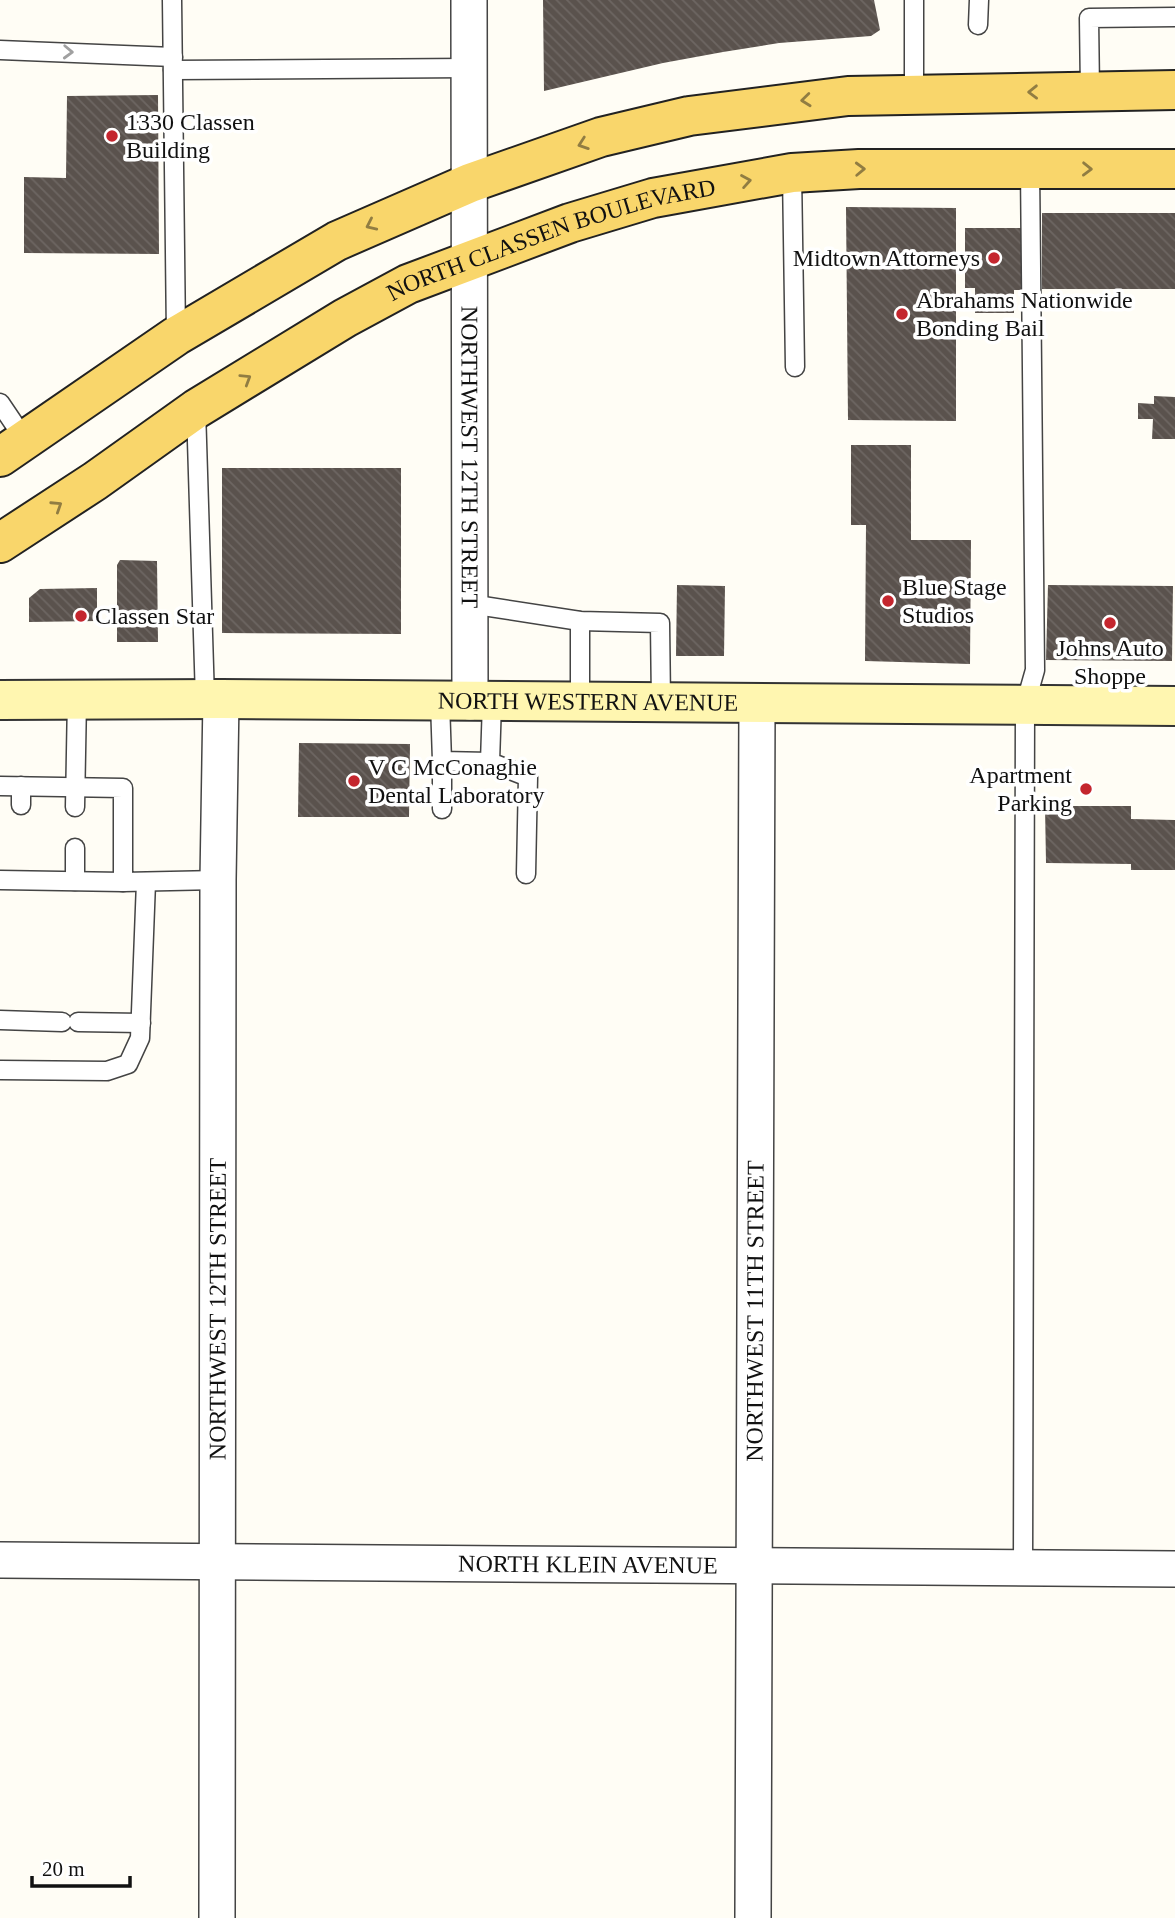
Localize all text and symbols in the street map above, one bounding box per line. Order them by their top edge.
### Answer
one-way arrow [63,45,74,60]
one-way arrow [1028,84,1038,100]
one-way arrow [800,93,812,108]
place label: 1330 Classen Building [126,109,255,163]
marker: 1330 Classen Building [104,128,120,144]
one-way arrow [578,136,590,150]
one-way arrow [1082,161,1093,176]
one-way arrow [855,162,866,177]
street label: NORTH CLASSEN BOULEVARD [382,174,717,306]
one-way arrow [740,174,752,189]
one-way arrow [366,217,378,231]
place label: Midtown Attorneys [793,245,980,271]
marker: Midtown Attorneys [986,250,1002,266]
place label: Abrahams Nationwide Bonding Bail [916,287,1133,341]
street label: NORTHWEST 12TH STREET [456,306,483,608]
marker: Abrahams Nationwide Bonding Bail [894,306,910,322]
one-way arrow [238,374,251,387]
one-way arrow [50,501,63,514]
place label: Blue Stage Studios [902,574,1007,628]
marker: Blue Stage Studios [880,593,896,609]
place label: Classen Star [95,603,214,629]
marker: Classen Star [73,608,89,624]
marker: Johns Auto Shoppe [1102,615,1118,631]
place label: Johns Auto Shoppe [1056,635,1164,689]
street label: NORTH WESTERN AVENUE [438,688,738,716]
place label: V C McConaghie Dental Laboratory [368,754,545,808]
place label: Apartment Parking [969,762,1072,816]
marker: V C McConaghie Dental Laboratory [346,773,362,789]
marker: Apartment Parking [1078,781,1094,797]
street label: NORTHWEST 12TH STREET [204,1158,231,1460]
street label: NORTHWEST 11TH STREET [742,1160,768,1462]
street label: NORTH KLEIN AVENUE [458,1551,718,1578]
scale bar [32,1844,130,1888]
text: 20 m [42,1857,85,1881]

